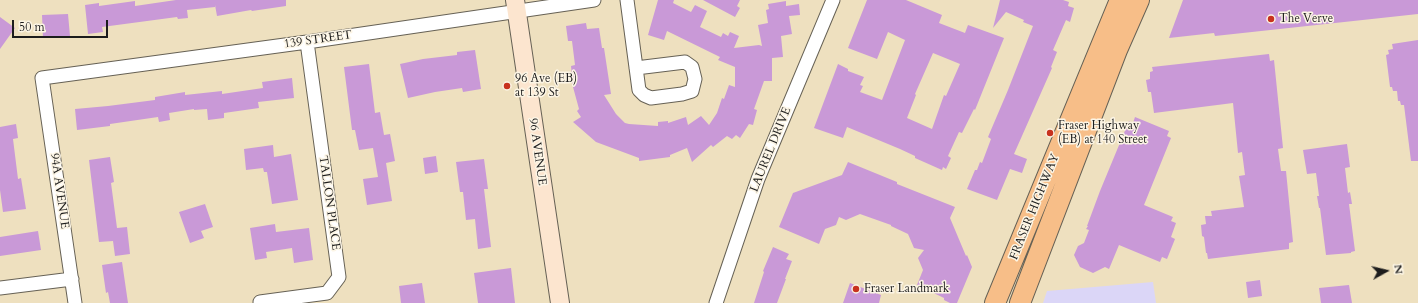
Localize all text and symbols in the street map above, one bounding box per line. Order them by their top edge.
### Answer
scale bar [14,12,110,38]
place label: The Verve [1279,12,1333,26]
marker: The Verve [1266,14,1276,24]
text: 50 m [19,19,45,35]
street label: 139 STREET [283,28,353,52]
place label: 96 Ave (EB) at 139 St [515,72,577,100]
marker: 96 Ave (EB) at 139 St [502,81,512,91]
street label: LAUREL DRIVE [747,105,795,195]
street label: 96 AVENUE [525,117,549,187]
place label: Fraser Highway (EB) at 140 Street [1058,119,1147,147]
marker: Fraser Highway (EB) at 140 Street [1045,128,1055,138]
street label: 94A AVENUE [47,152,71,230]
street label: FRASER HIGHWAY [1007,152,1063,262]
street label: TALLON PLACE [315,155,343,251]
north arrow [1366,251,1406,291]
text: N [1390,263,1406,275]
place label: Fraser Landmark [864,282,949,296]
marker: Fraser Landmark [851,284,861,294]

